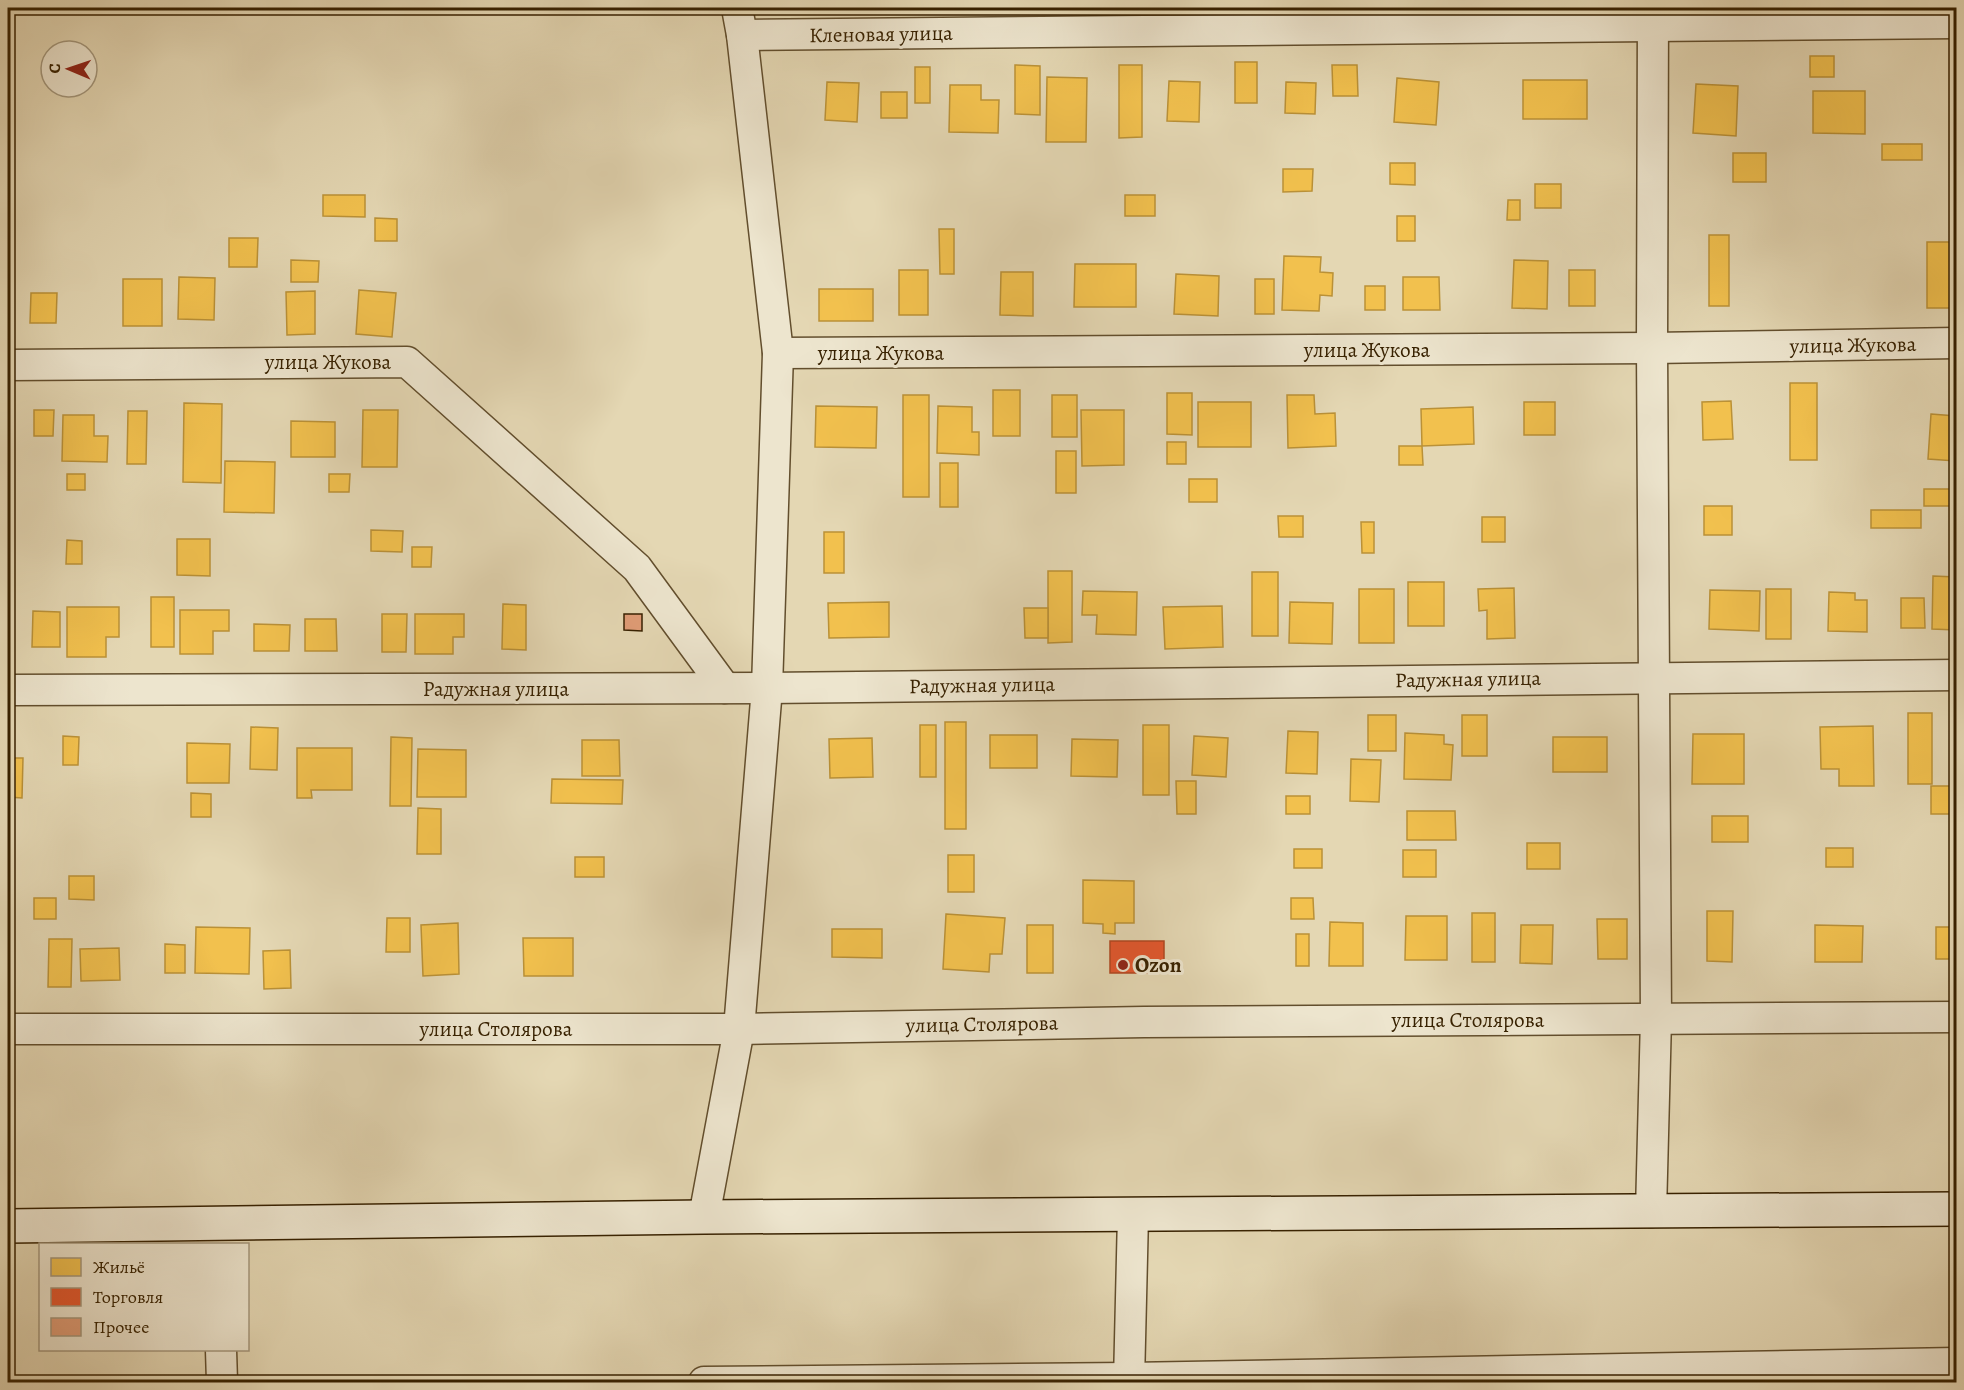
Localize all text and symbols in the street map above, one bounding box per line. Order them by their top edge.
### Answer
street label: Кленовая улица [809,19,953,49]
north arrow [39,39,99,99]
text: С [44,63,66,74]
street label: улица Жукова [1788,330,1917,360]
street label: улица Жукова [1303,336,1431,364]
street label: улица Жукова [817,339,945,367]
street label: улица Жукова [264,348,392,376]
street label: Радужная улица [1395,664,1542,694]
street label: Радужная улица [909,670,1056,700]
street label: Радужная улица [423,675,569,703]
place label: Ozon [1135,951,1182,979]
marker: Ozon [1116,958,1130,972]
street label: улица Столярова [1391,1006,1545,1034]
street label: улица Столярова [904,1009,1059,1039]
street label: улица Столярова [419,1015,573,1043]
legend [39,1243,249,1351]
text: Жильё [93,1255,145,1279]
text: Торговля [93,1285,163,1309]
text: Прочее [93,1315,149,1339]

